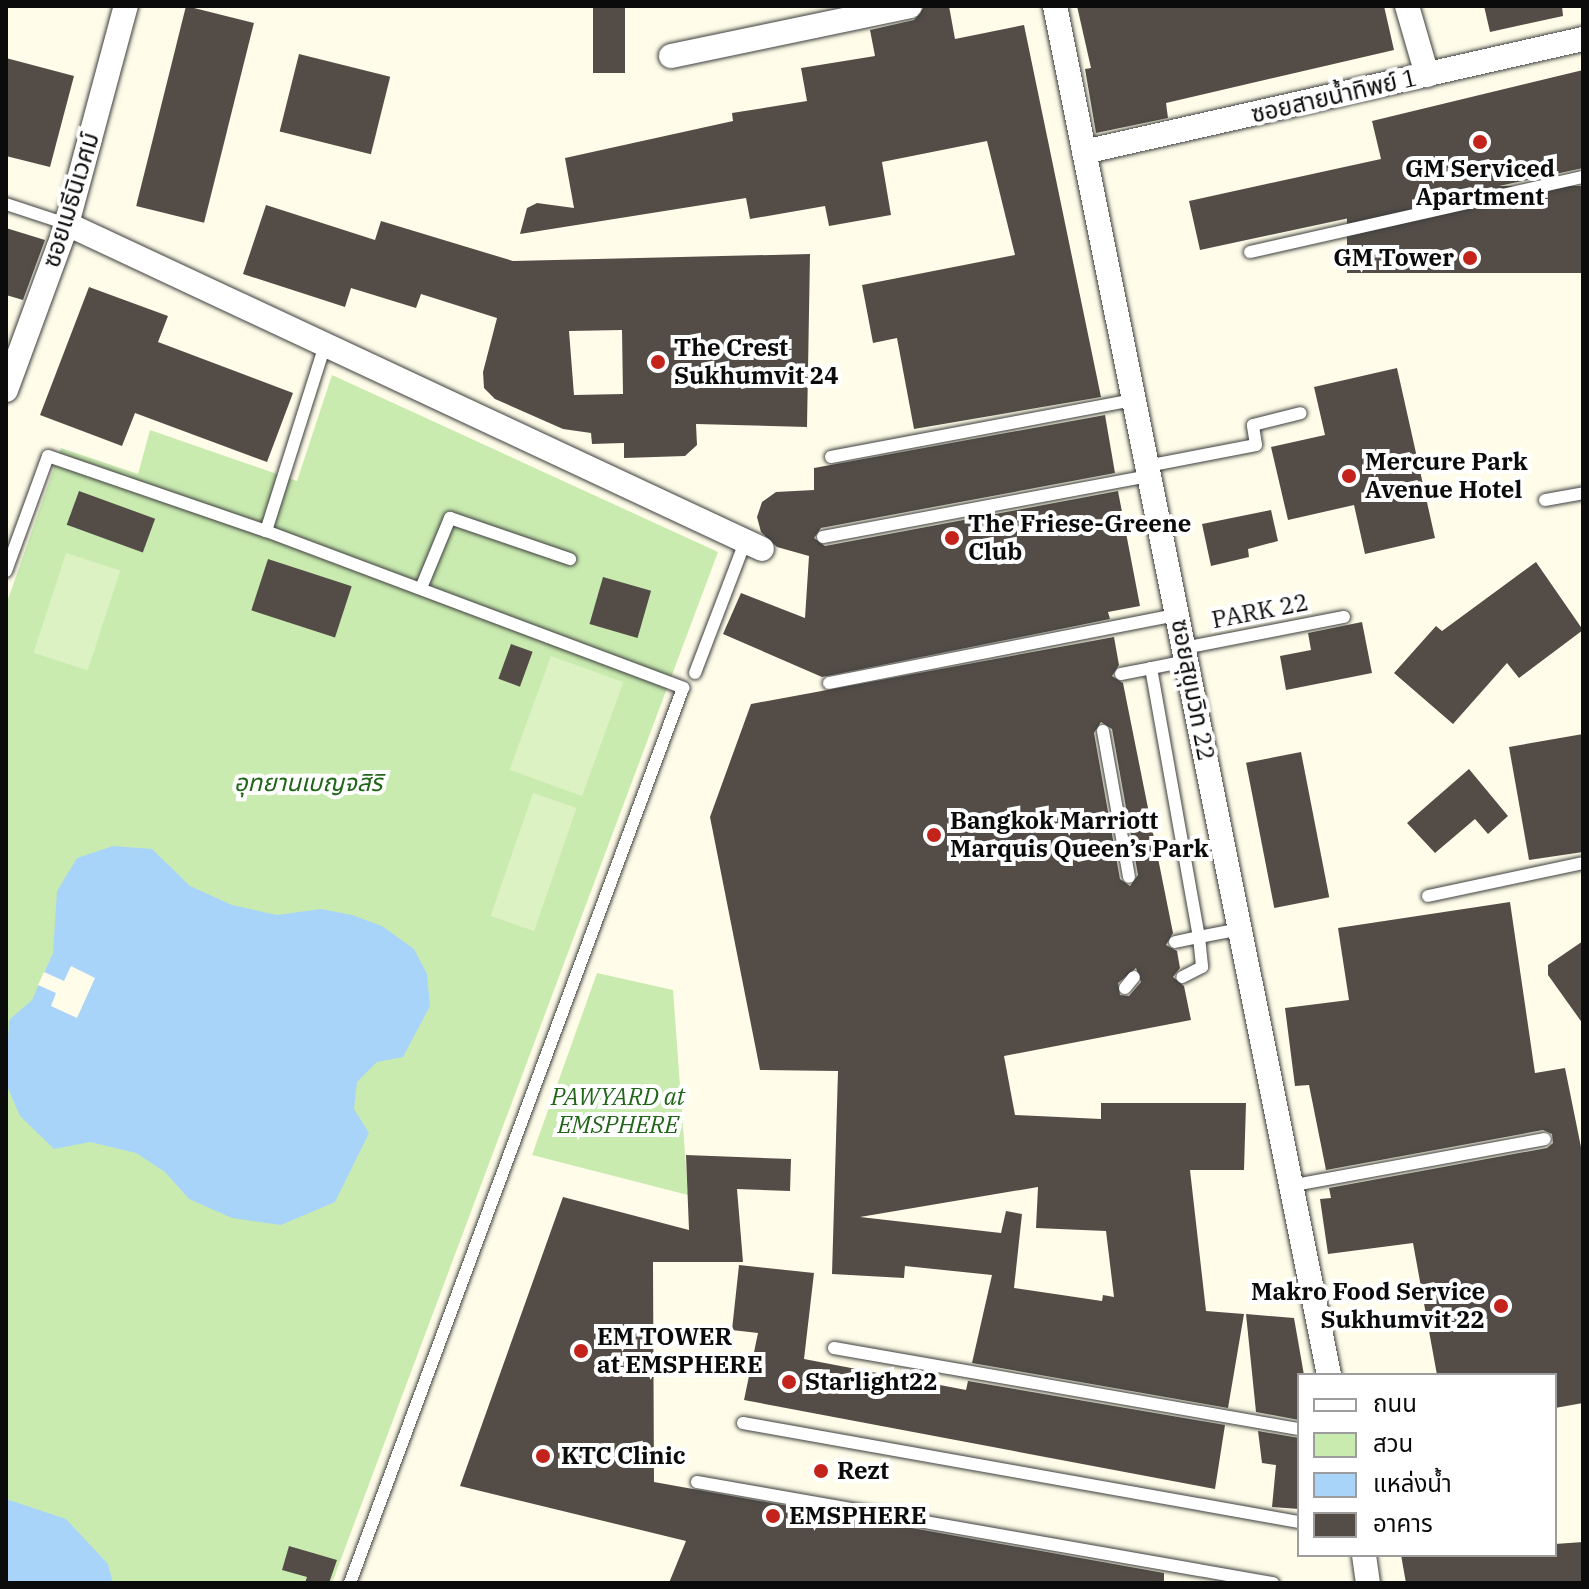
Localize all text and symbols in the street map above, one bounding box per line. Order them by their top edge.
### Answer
street label: ซอยสายน้ำทิพย์ 1 [1248,63,1420,129]
street label: ซอยเมธีนิเวศม์ [37,129,105,271]
marker: GM Serviced Apartment [1471,133,1489,151]
place label: GM Serviced Apartment [1405,155,1555,211]
place label: GM Tower [1333,244,1454,272]
marker: GM Tower [1461,249,1479,267]
place label: The Crest Sukhumvit 24 [674,334,839,390]
marker: The Crest Sukhumvit 24 [649,353,667,371]
place label: Mercure Park Avenue Hotel [1365,448,1528,504]
marker: Mercure Park Avenue Hotel [1340,467,1358,485]
place label: The Friese-Greene Club [968,510,1191,566]
marker: The Friese-Greene Club [943,529,961,547]
street label: PARK 22 [1209,588,1311,634]
street label: ซอยสุขุมวิท 22 [1165,617,1221,763]
park label: อุทยานเบญจสิริ [234,769,382,797]
place label: Bangkok Marriott Marquis Queen’s Park [950,807,1209,863]
marker: Bangkok Marriott Marquis Queen’s Park [925,826,943,844]
park label: PAWYARD at EMSPHERE [551,1083,685,1139]
place label: Makro Food Service Sukhumvit 22 [1251,1278,1485,1334]
marker: Makro Food Service Sukhumvit 22 [1492,1297,1510,1315]
place label: EM TOWER at EMSPHERE [597,1323,763,1379]
marker: EM TOWER at EMSPHERE [572,1342,590,1360]
place label: Starlight22 [805,1368,938,1396]
marker: Starlight22 [780,1373,798,1391]
legend [1297,1373,1557,1557]
text: ถนน [1373,1387,1417,1419]
text: สวน [1373,1427,1413,1459]
place label: KTC Clinic [561,1442,686,1470]
marker: KTC Clinic [532,1445,554,1467]
place label: Rezt [837,1457,889,1485]
marker: Rezt [812,1462,830,1480]
text: แหล่งน้ำ [1373,1467,1452,1499]
place label: EMSPHERE [789,1502,926,1530]
marker: EMSPHERE [764,1507,782,1525]
text: อาคาร [1373,1507,1433,1539]

